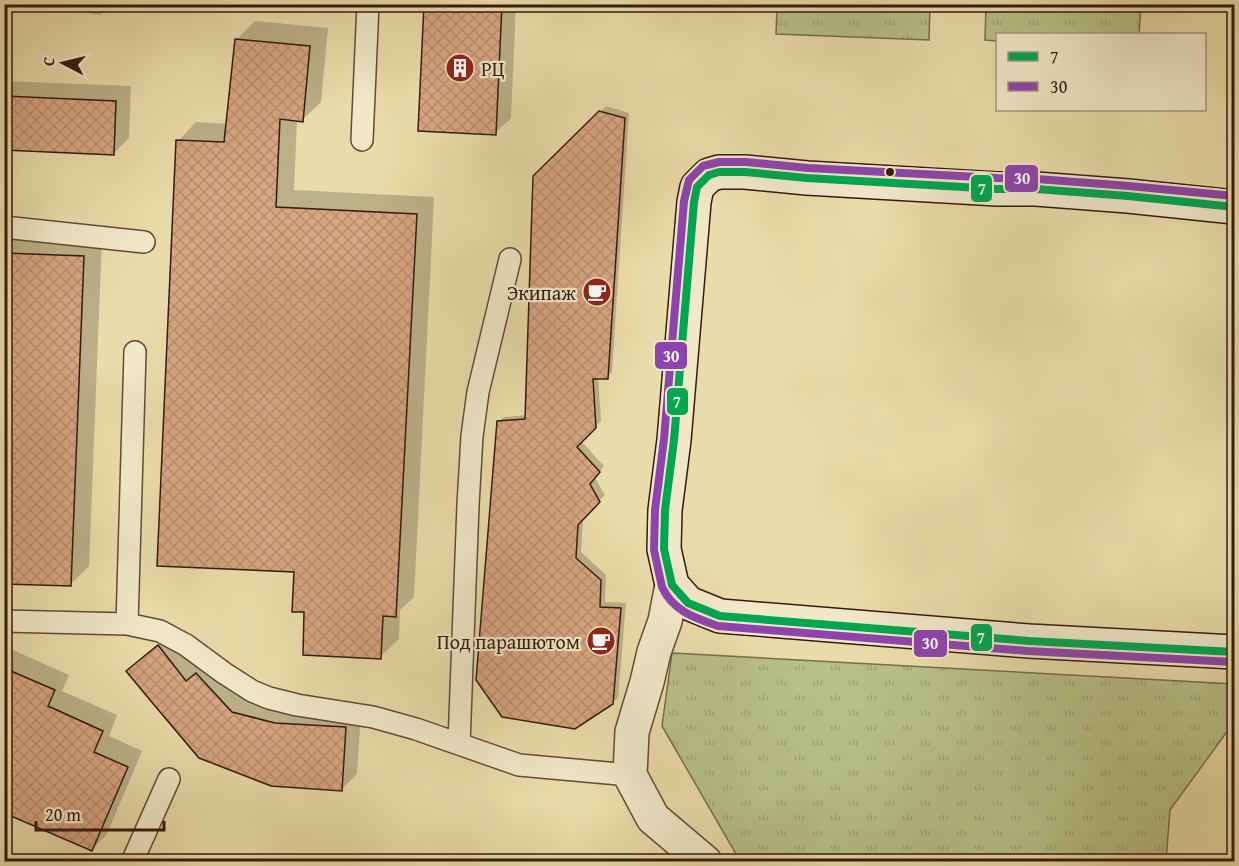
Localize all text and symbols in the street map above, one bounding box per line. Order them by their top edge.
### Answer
north arrow [33,33,93,93]
legend [996,33,1206,111]
text: 7 [1050,43,1059,70]
building icon: РЦ [444,52,476,84]
place label: РЦ [481,54,505,83]
text: С [36,55,61,67]
text: 30 [1050,73,1068,100]
line badge: 30 [1004,164,1039,193]
unlabelled marker [884,166,896,178]
text: 30 [1014,166,1030,190]
line badge: 7 [970,174,993,203]
text: 7 [978,176,986,200]
cafe icon: Экипаж [581,276,613,308]
place label: Экипаж [507,278,576,307]
line badge: 30 [654,341,688,370]
text: 30 [663,344,679,368]
line badge: 7 [666,387,689,416]
text: 7 [673,389,681,413]
line badge: 7 [970,623,993,652]
cafe icon: Под парашютом [585,625,617,657]
text: 7 [977,625,985,649]
place label: Под парашютом [437,627,580,656]
line badge: 30 [913,629,948,658]
text: 30 [922,631,938,655]
scale bar [36,794,164,832]
text: 20 m [45,801,81,828]

